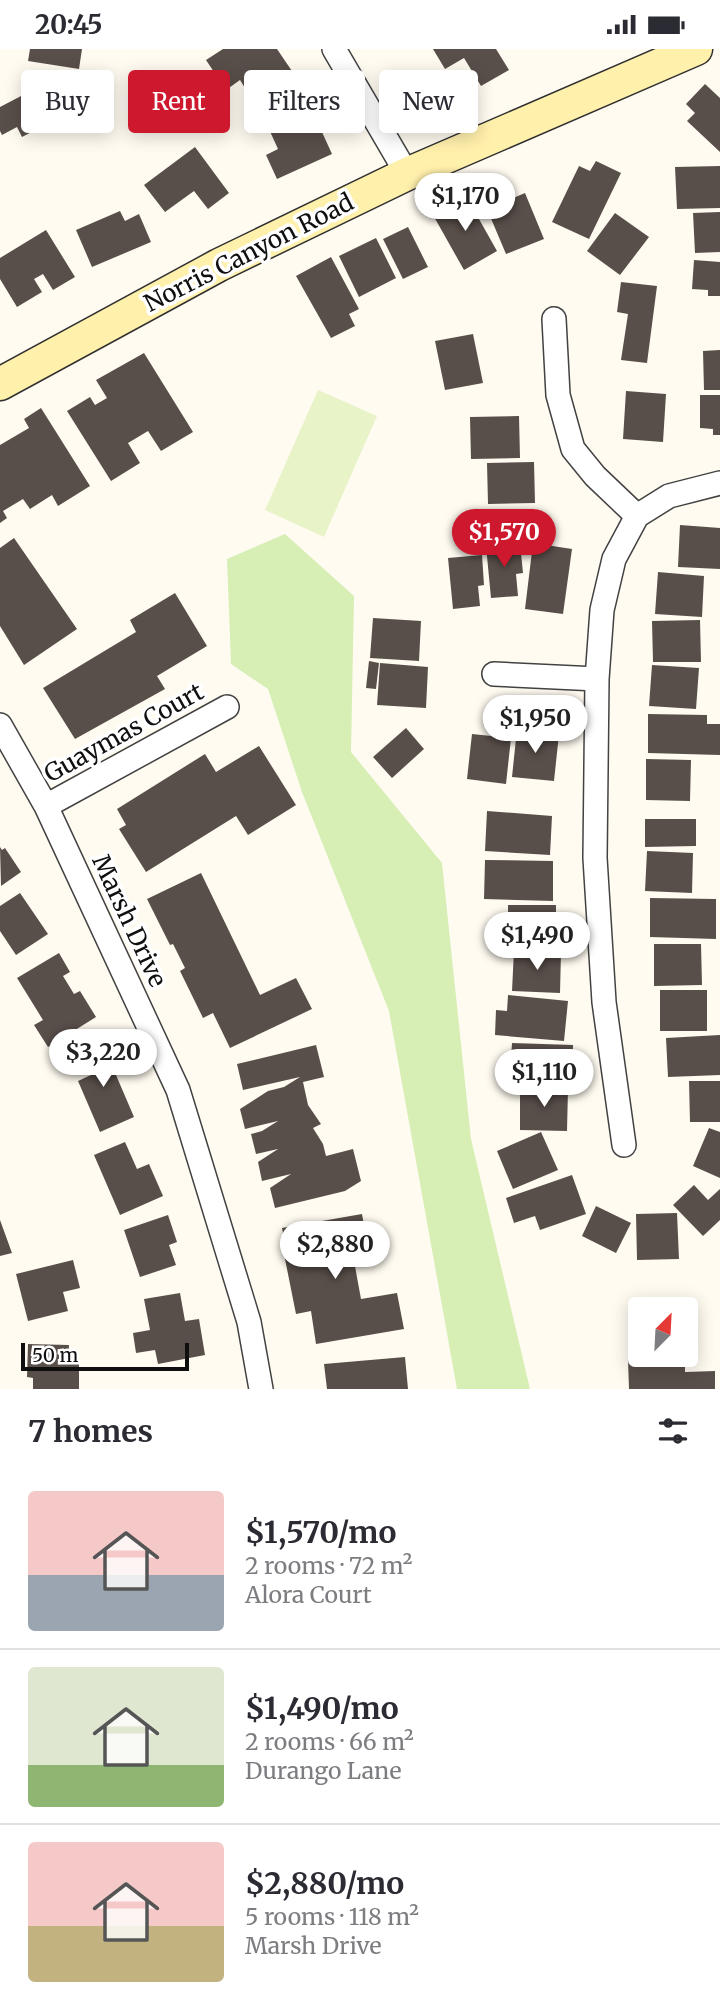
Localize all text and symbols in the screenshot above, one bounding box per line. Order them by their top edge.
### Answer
text: 20:45 [35,8,102,41]
chip: Buy [21,70,114,133]
chip: Rent [128,70,230,133]
chip: Filters [244,70,365,133]
chip: New [379,70,478,133]
pin: $1,170 [408,173,522,233]
text: $1,170 [430,181,500,210]
street label: Norris Canyon Road [139,186,359,319]
pin: $1,570 [447,510,561,569]
text: $1,570 [468,517,540,546]
street label: Guaymas Court [39,676,209,789]
pin: $1,950 [478,695,592,755]
text: $1,950 [499,703,571,732]
street label: Marsh Drive [85,850,174,992]
pin: $1,490 [480,913,594,972]
text: $1,490 [500,920,574,949]
pin: $3,220 [46,1030,160,1089]
text: $3,220 [65,1037,141,1066]
pin: $1,110 [487,1049,601,1109]
text: $1,110 [511,1057,577,1086]
pin: $2,880 [278,1221,392,1281]
text: $2,880 [296,1229,374,1258]
north arrow [628,1297,698,1367]
map controls [628,1297,698,1367]
scale bar [21,1340,189,1372]
text: 50 m [32,1343,78,1367]
text: 7 homes [28,1412,153,1450]
icon: filters [654,1412,692,1450]
text: $1,570/mo [245,1513,396,1551]
icon: home [84,1519,168,1603]
text: 2 rooms · 72 m² [245,1551,412,1580]
text: Alora Court [245,1580,372,1609]
text: $1,490/mo [245,1689,399,1727]
icon: home [84,1695,168,1779]
text: 2 rooms · 66 m² [245,1727,414,1756]
text: Durango Lane [245,1756,401,1785]
text: $2,880/mo [245,1864,404,1902]
icon: home [84,1870,168,1954]
text: 5 rooms · 118 m² [245,1902,419,1931]
text: Marsh Drive [245,1931,381,1960]

